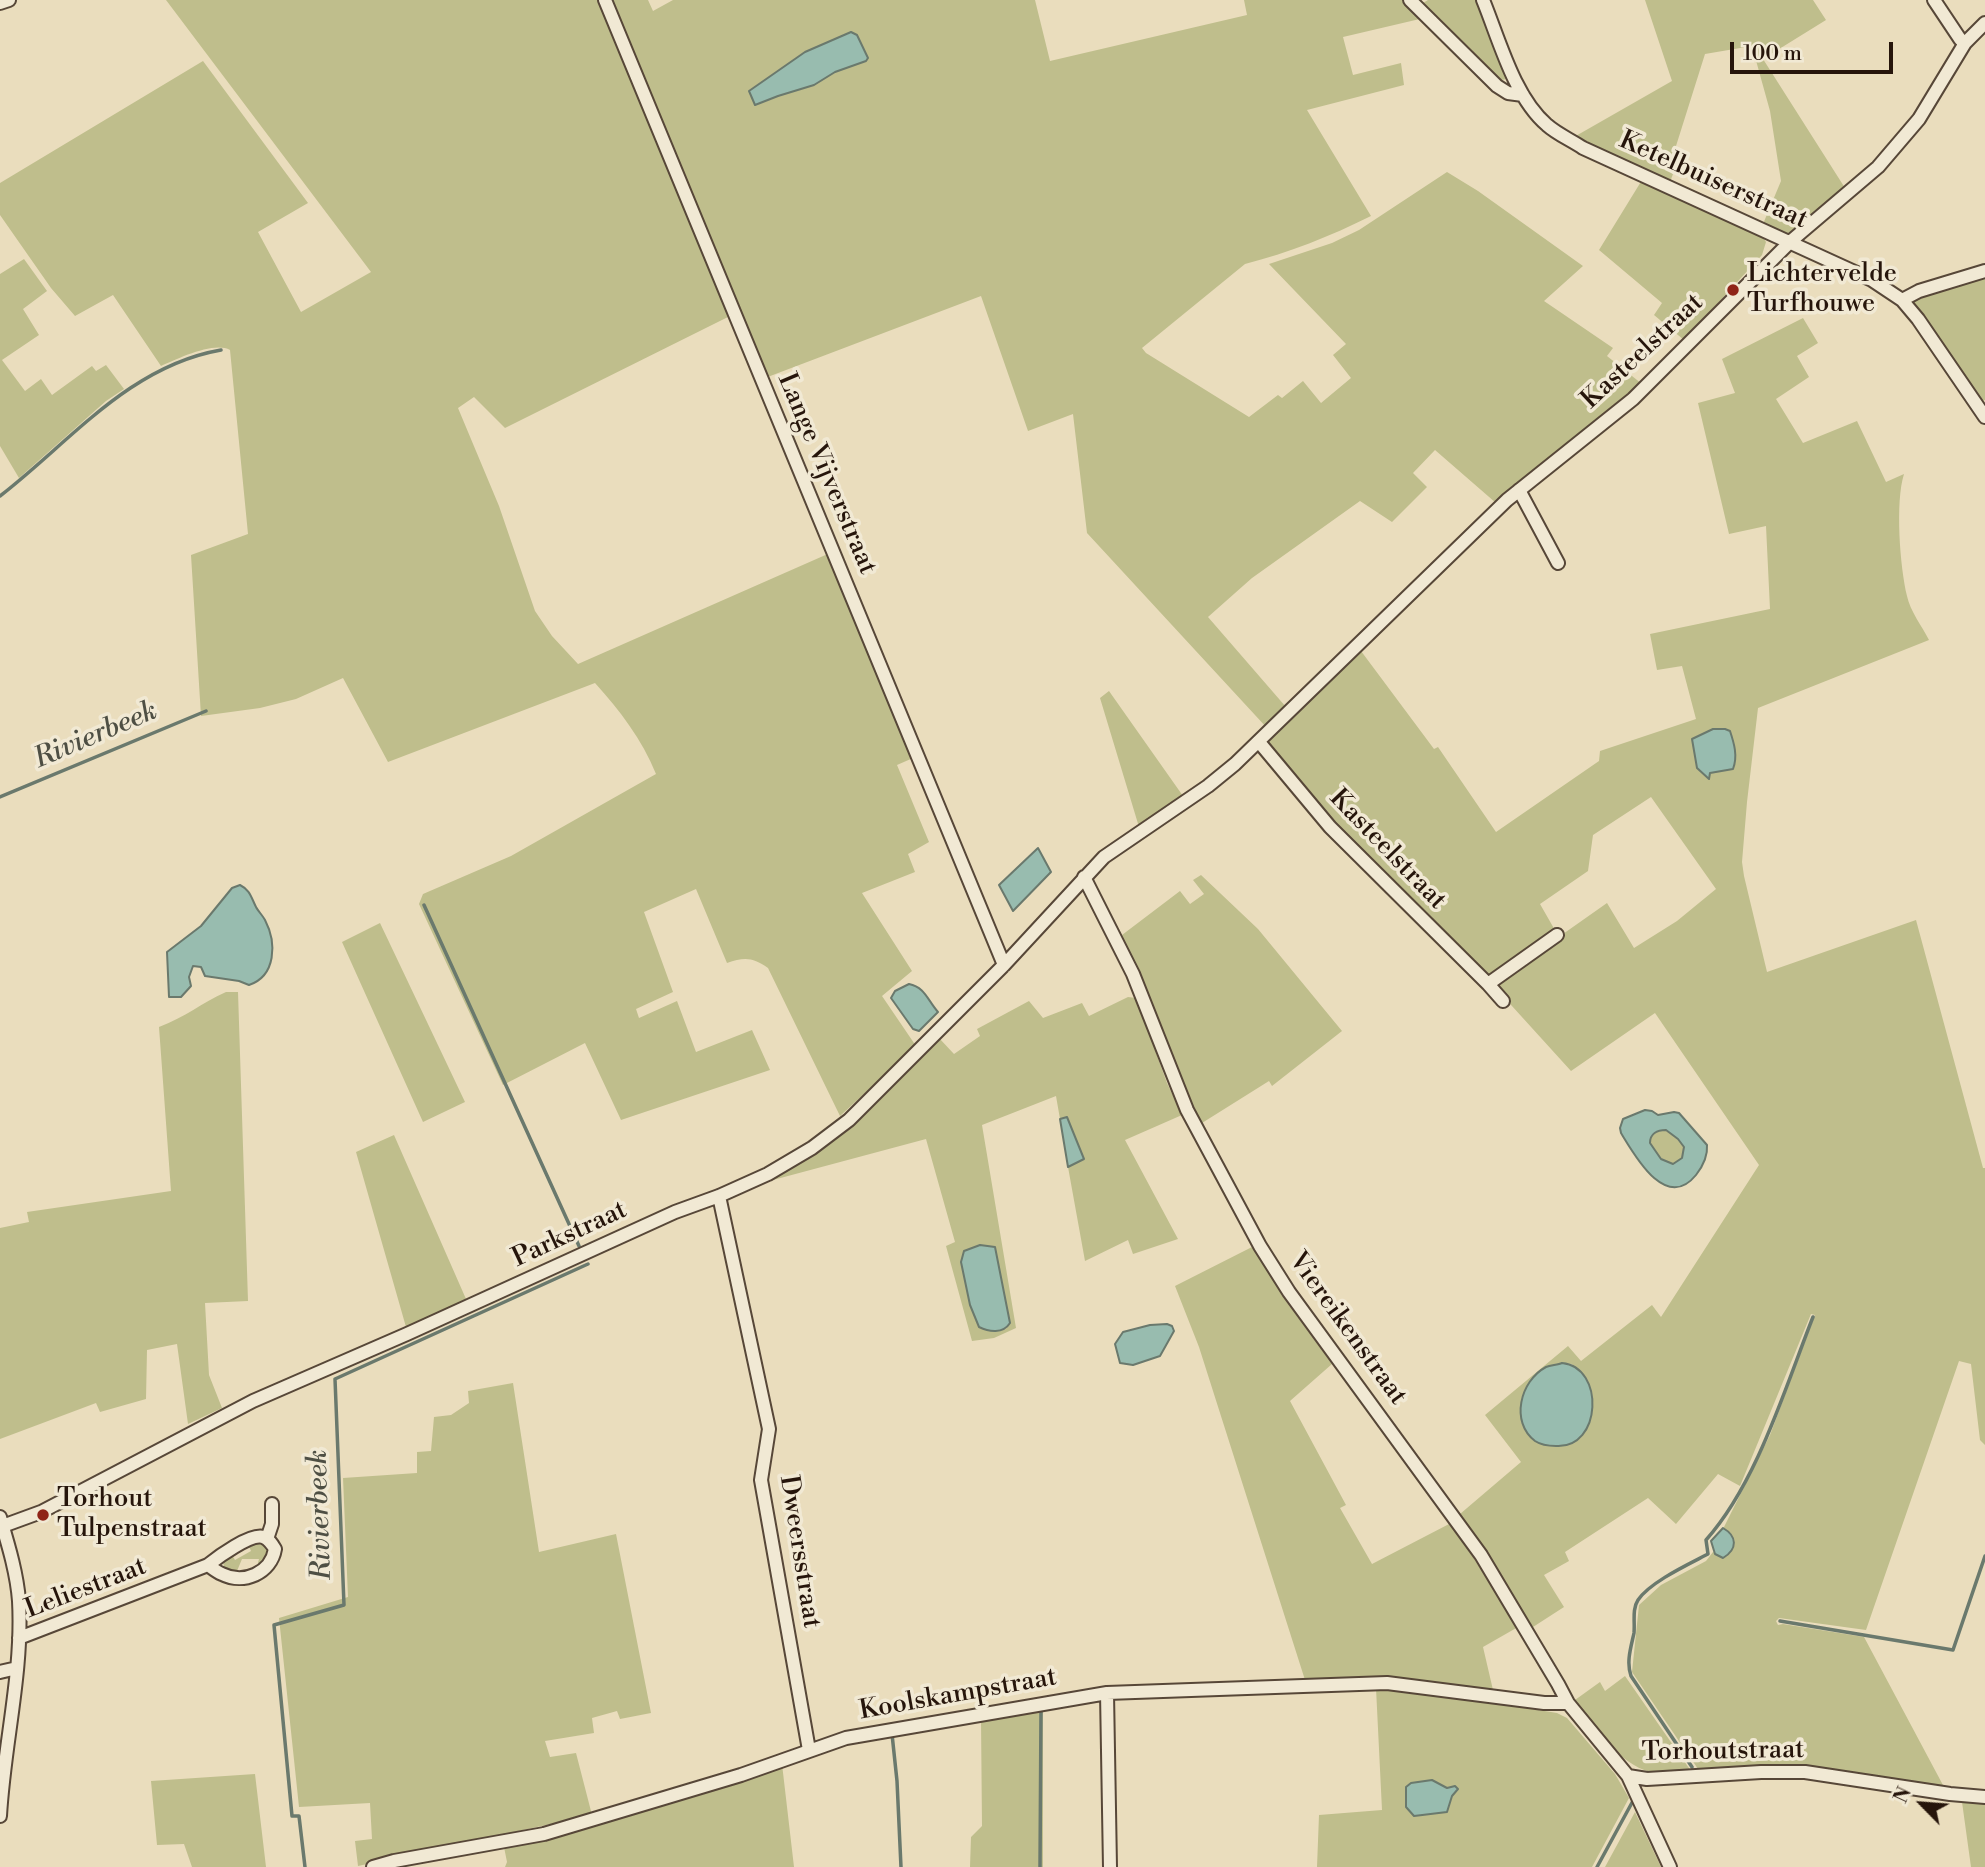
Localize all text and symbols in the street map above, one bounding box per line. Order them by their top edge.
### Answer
scale bar [1733,28,1896,72]
text: 100 m [1743,41,1802,67]
street label: Ketelbuiserstraat [1614,125,1812,237]
place label: Lichtervelde Turfhouwe [1747,259,1897,320]
marker: Lichtervelde Turfhouwe [1725,282,1741,298]
street label: Kasteelstraat [1576,288,1710,416]
street label: Lange Vijverstraat [770,369,882,579]
water label: Rivierbeek [29,695,163,777]
street label: Kasteelstraat [1322,783,1452,917]
street label: Parkstraat [508,1195,632,1275]
street label: Viereikenstraat [1281,1247,1413,1411]
water label: Rivierbeek [302,1449,340,1581]
street label: Dweersstraat [772,1473,826,1631]
place label: Torhout Tulpenstraat [57,1484,207,1546]
marker: Torhout Tulpenstraat [35,1507,51,1523]
street label: Leliestraat [21,1552,151,1626]
street label: Koolskampstraat [857,1662,1059,1728]
street label: Torhoutstraat [1641,1735,1805,1769]
north arrow [1887,1769,1957,1839]
text: N [1889,1783,1917,1807]

